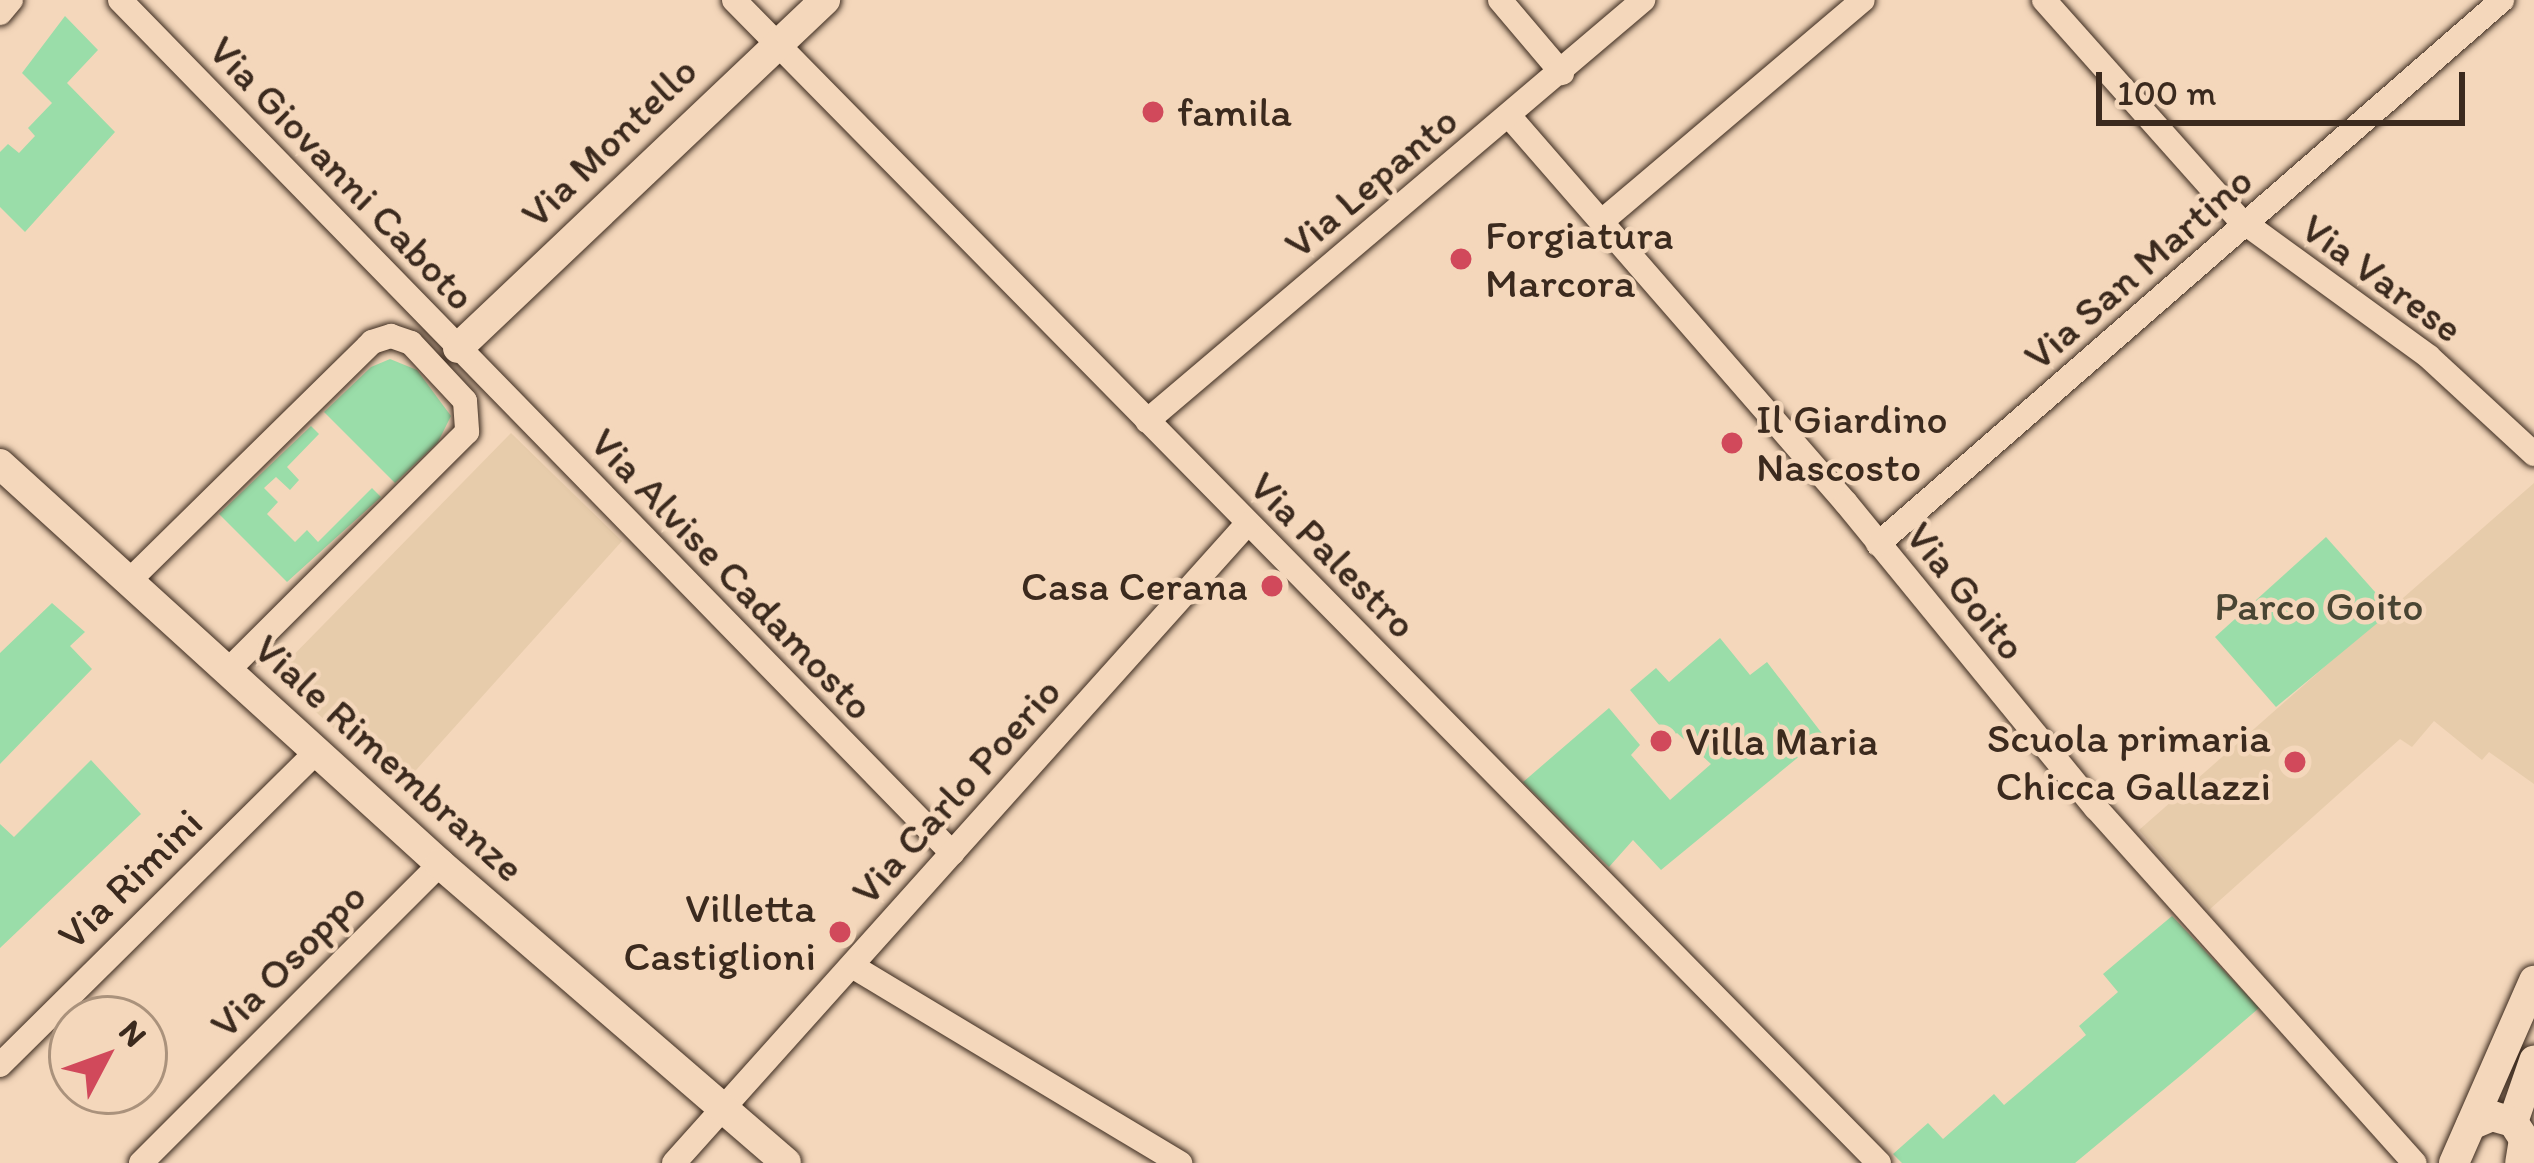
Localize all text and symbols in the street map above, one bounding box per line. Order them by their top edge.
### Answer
street label: Via Giovanni Caboto [198,25,486,321]
street label: Via Montello [511,46,707,238]
scale bar [2102,48,2471,122]
text: 100 m [2117,71,2216,114]
place label: famila [1177,87,1292,137]
street label: Via Lepanto [1275,95,1467,269]
marker: famila [1140,99,1166,125]
street label: Via San Martino [2013,155,2263,381]
street label: Via Varese [2292,203,2472,353]
place label: Forgiatura Marcora [1485,210,1674,308]
marker: Forgiatura Marcora [1448,246,1474,272]
place label: Il Giardino Nascosto [1756,394,1949,492]
street label: Via Alvise Cadamosto [579,417,885,731]
marker: Il Giardino Nascosto [1719,430,1745,456]
street label: Via Palestro [1239,461,1427,649]
street label: Via Goito [1895,511,2037,671]
place label: Casa Cerana [1022,561,1248,611]
marker: Casa Cerana [1259,573,1285,599]
park label: Parco Goito [2214,581,2424,631]
street label: Viale Rimembranze [244,624,534,892]
street label: Via Carlo Poerio [841,668,1071,914]
place label: Scuola primaria Chicca Gallazzi [1986,713,2271,812]
place label: Villa Maria [1685,716,1878,766]
marker: Villa Maria [1648,728,1674,754]
marker: Scuola primaria Chicca Gallazzi [2282,749,2308,775]
street label: Via Rimini [47,798,213,960]
street label: Via Osoppo [199,871,377,1049]
place label: Villetta Castiglioni [623,883,816,982]
marker: Villetta Castiglioni [827,919,853,945]
north arrow [48,995,168,1115]
text: N [111,1012,155,1054]

